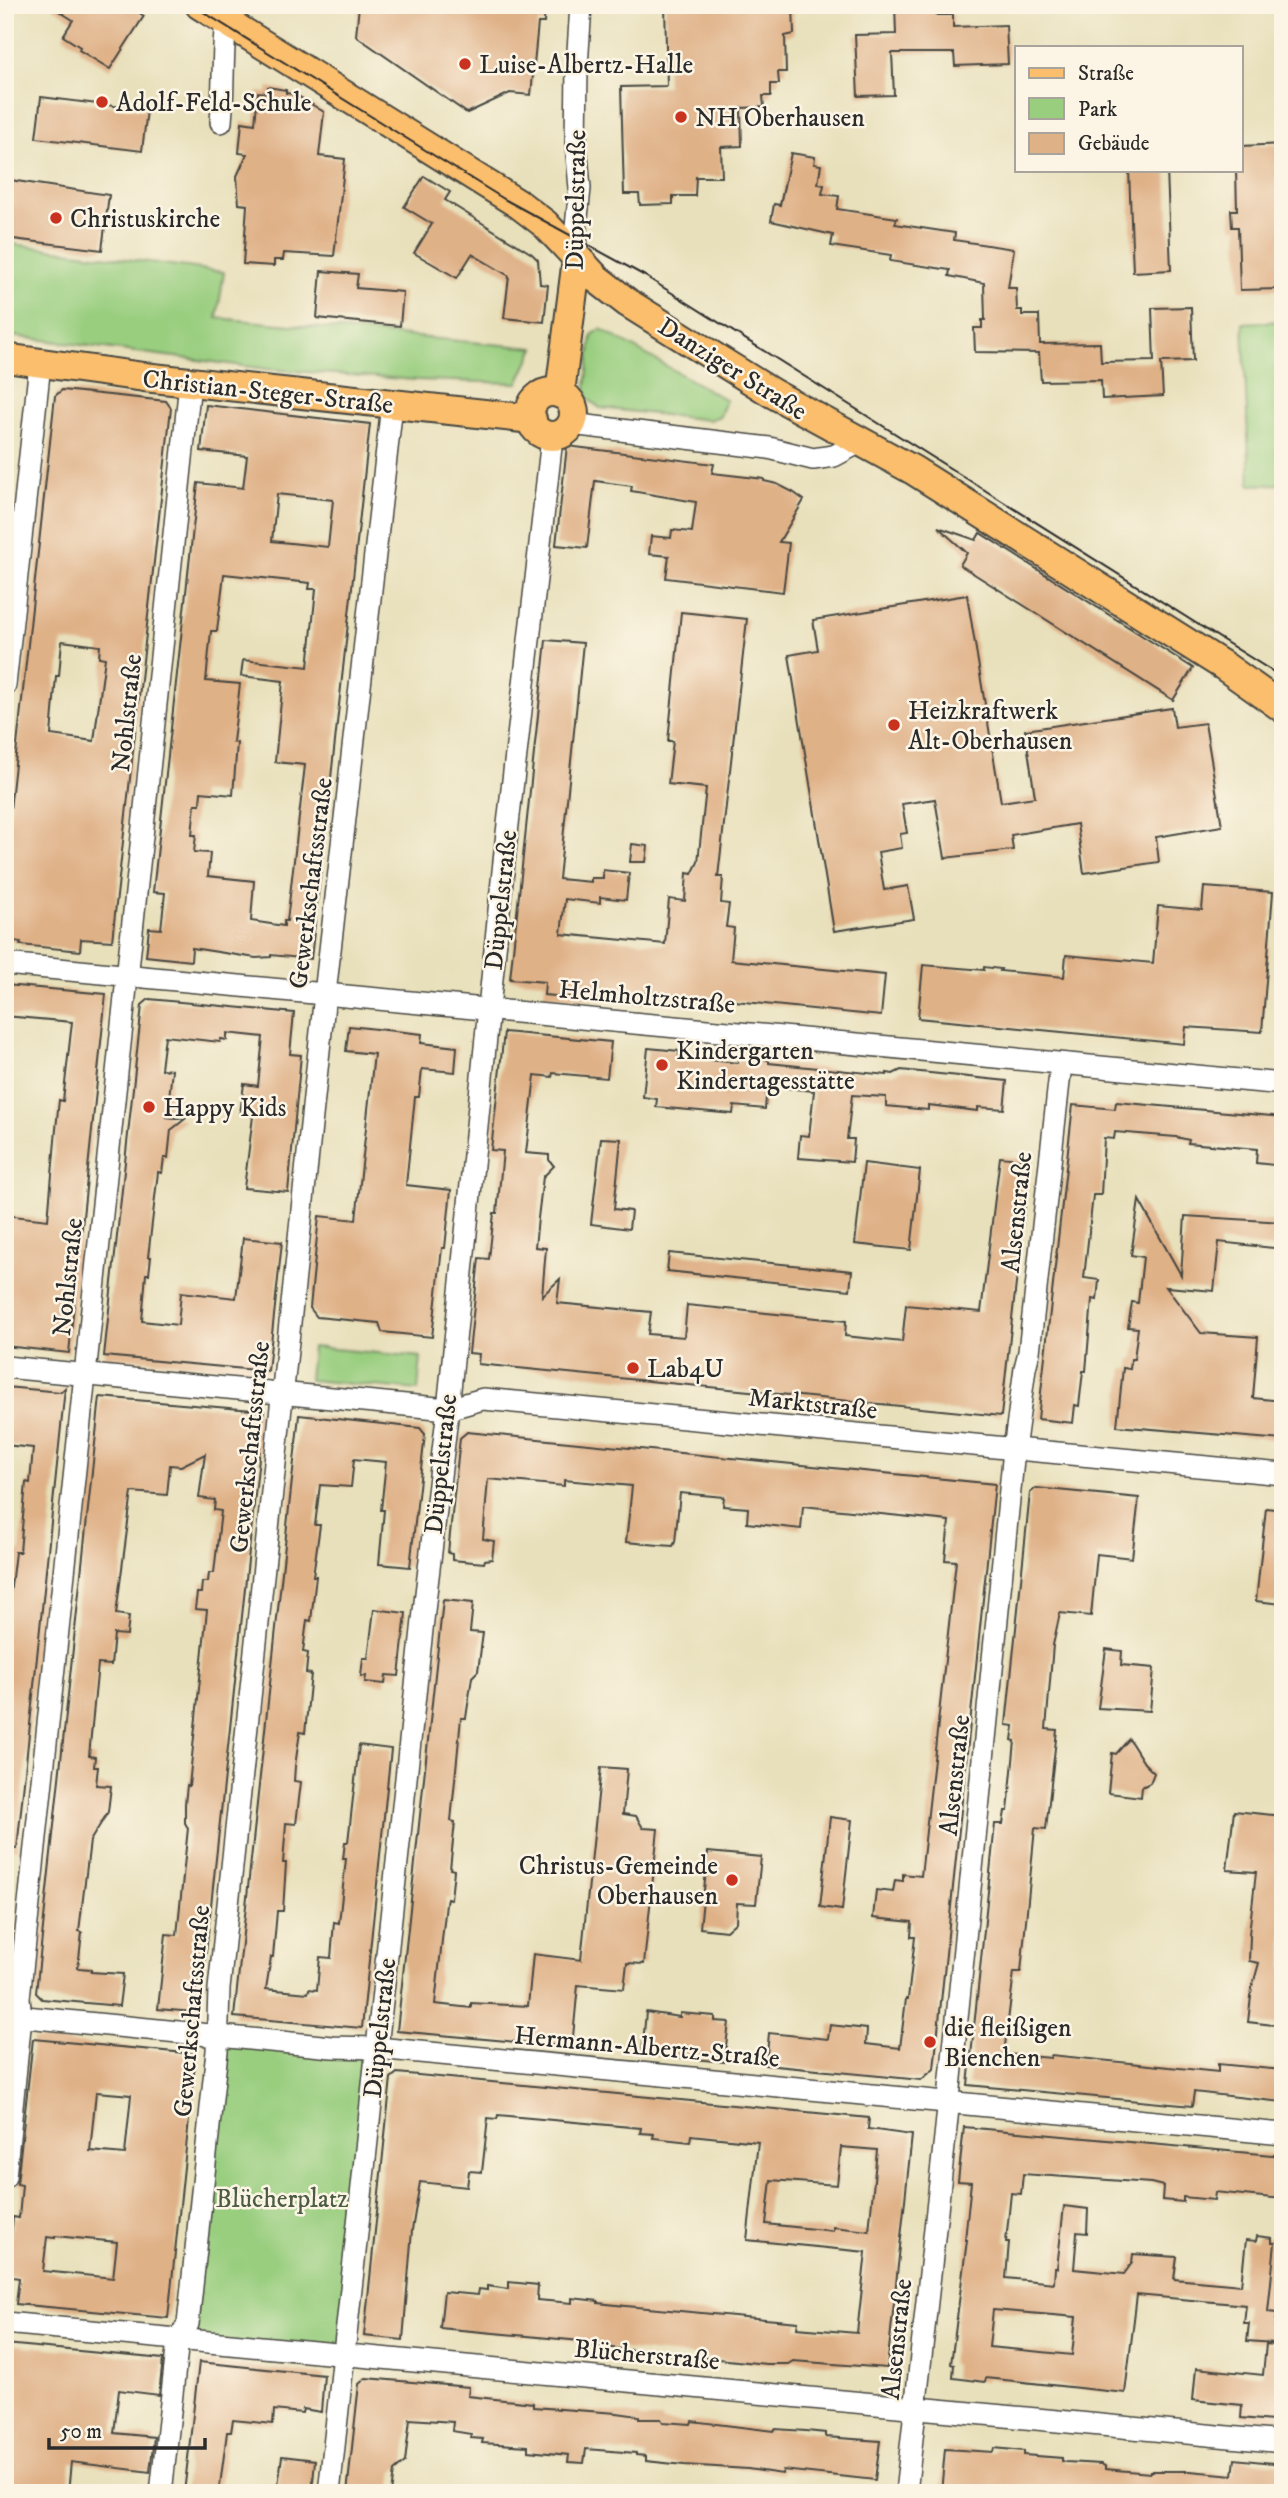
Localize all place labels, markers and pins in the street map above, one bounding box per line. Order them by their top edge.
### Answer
place label: Luise-Albertz-Halle [479,49,693,82]
marker: Luise-Albertz-Halle [457,56,473,72]
place label: Adolf-Feld-Schule [116,87,311,120]
marker: Adolf-Feld-Schule [94,94,110,110]
place label: NH Oberhausen [695,102,865,135]
marker: NH Oberhausen [673,109,689,125]
place label: Christuskirche [70,203,220,236]
marker: Christuskirche [48,210,64,226]
place label: Heizkraftwerk Alt-Oberhausen [908,695,1073,758]
marker: Heizkraftwerk Alt-Oberhausen [886,717,902,733]
place label: Kindergarten Kindertagesstätte [676,1035,855,1098]
marker: Kindergarten Kindertagesstätte [654,1057,670,1073]
place label: Happy Kids [163,1092,287,1125]
marker: Happy Kids [141,1099,157,1115]
place label: Lab4U [647,1353,724,1386]
marker: Lab4U [625,1360,641,1376]
place label: Christus-Gemeinde Oberhausen [519,1850,718,1913]
marker: Christus-Gemeinde Oberhausen [724,1872,740,1888]
place label: die fleißigen Bienchen [944,2012,1072,2075]
marker: die fleißigen Bienchen [922,2034,938,2050]

